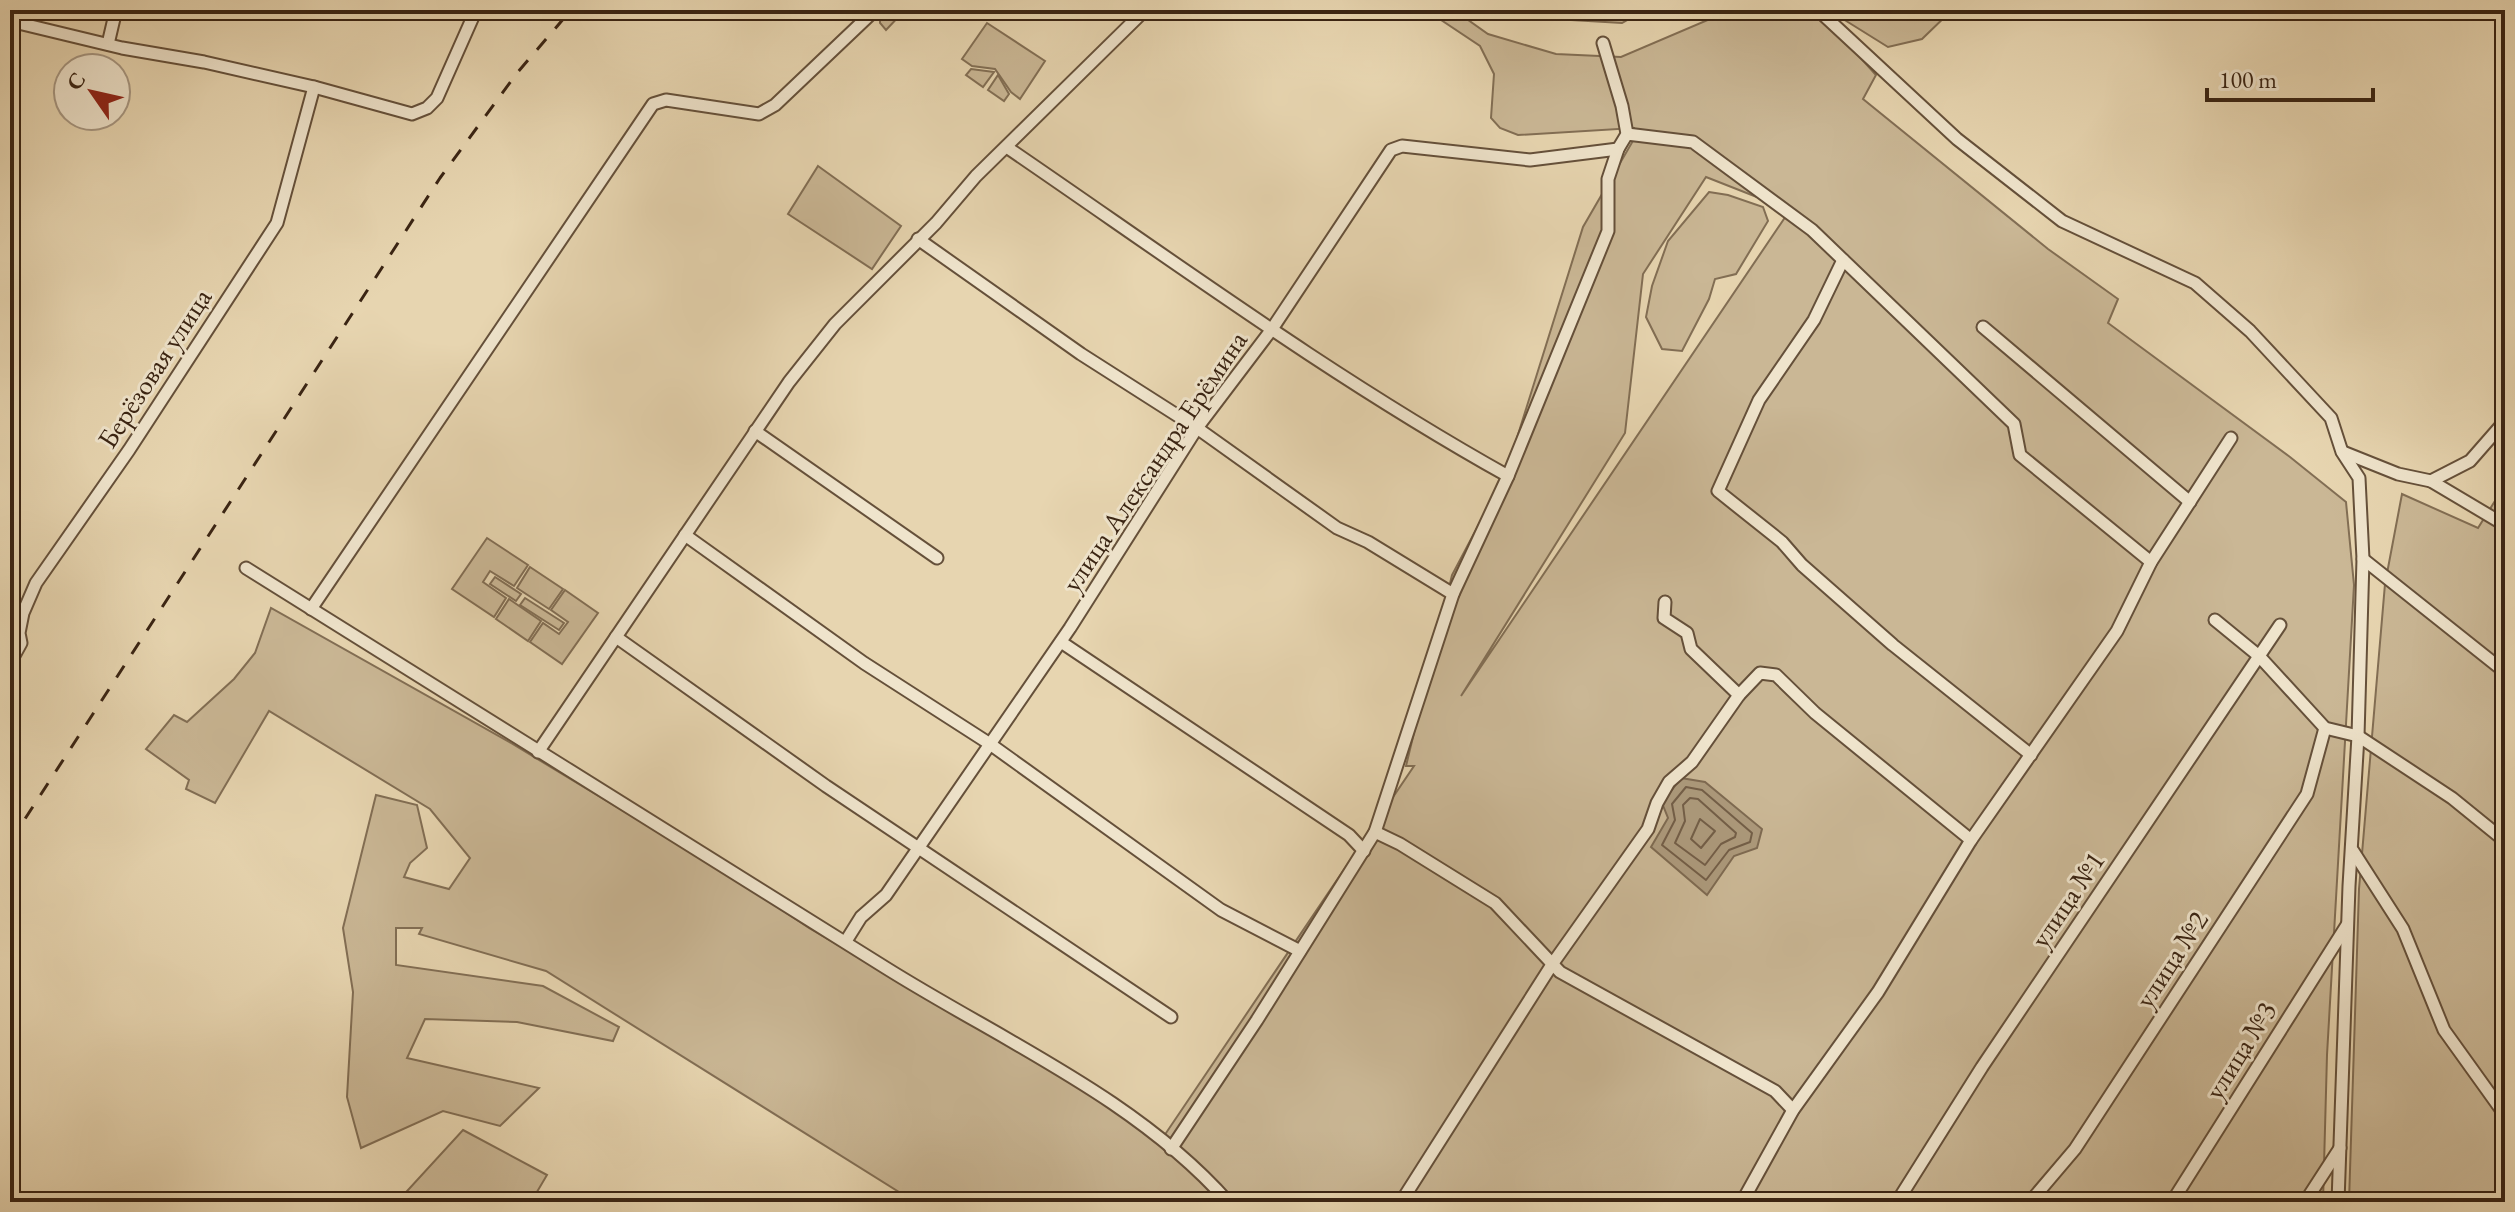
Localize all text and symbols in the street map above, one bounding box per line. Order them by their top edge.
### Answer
north arrow [52,52,132,132]
scale bar [2207,52,2373,102]
text: 100 m [2219,64,2277,95]
text: С [59,67,92,96]
street label: Берёзовая улица [89,280,220,455]
street label: улица Александра Ерёмина [1053,323,1255,598]
street label: улица №1 [2022,844,2112,954]
street label: улица №2 [2126,903,2216,1014]
street label: улица №3 [2196,994,2284,1106]

